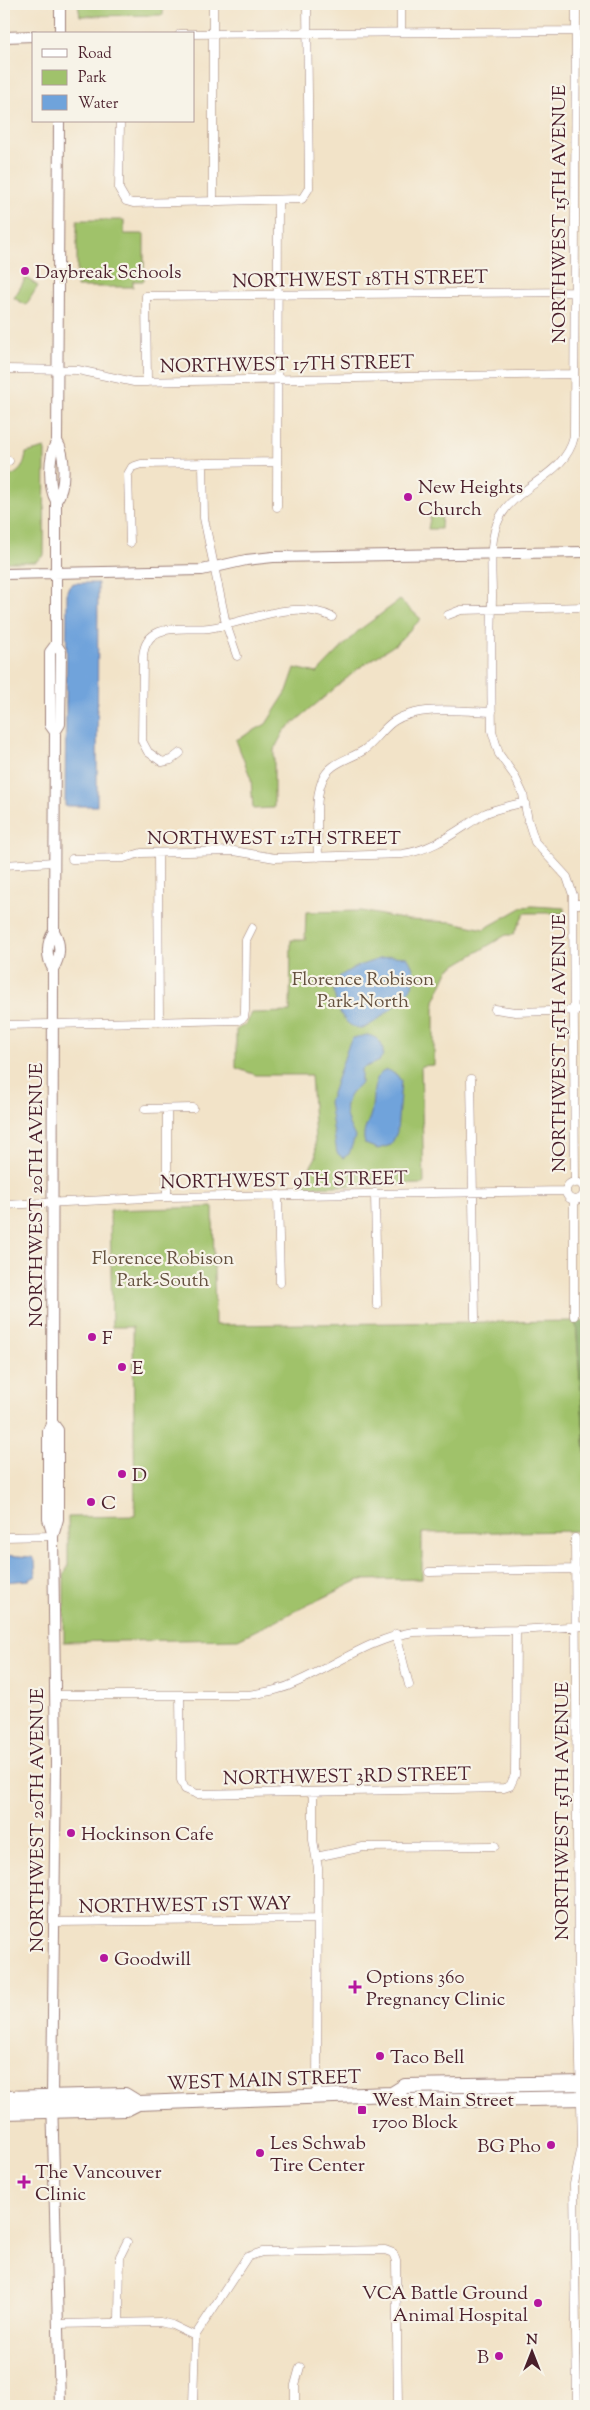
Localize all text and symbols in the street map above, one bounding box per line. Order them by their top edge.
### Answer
legend [32,32,195,122]
text: Road [78,44,112,65]
text: Park [78,68,107,89]
street label: NORTHWEST 15TH AVENUE [547,84,574,343]
text: Water [78,94,119,115]
place label: Daybreak Schools [35,260,182,287]
marker: Daybreak Schools [19,265,31,277]
street label: NORTHWEST 18TH STREET [232,265,488,296]
street label: NORTHWEST 17TH STREET [160,350,414,381]
place label: New Heights Church [418,475,523,524]
marker: New Heights Church [402,491,414,503]
street label: NORTHWEST 12TH STREET [147,826,401,853]
street label: NORTHWEST 15TH AVENUE [547,913,574,1172]
park label: Florence Robison Park-North [292,967,434,1016]
street label: NORTHWEST 20TH AVENUE [24,1062,51,1327]
street label: NORTHWEST 9TH STREET [160,1166,408,1197]
park label: Florence Robison Park-South [92,1246,234,1295]
place label: F [102,1326,113,1353]
marker: F [86,1331,98,1343]
place label: E [132,1356,144,1383]
marker: E [116,1361,128,1373]
place label: D [132,1463,147,1490]
marker: D [116,1468,128,1480]
place label: C [101,1491,116,1518]
marker: C [85,1496,97,1508]
street label: NORTHWEST 15TH AVENUE [550,1681,577,1940]
street label: NORTHWEST 20TH AVENUE [25,1687,52,1952]
street label: NORTHWEST 3RD STREET [223,1762,471,1793]
place label: Hockinson Cafe [81,1822,214,1849]
marker: Hockinson Cafe [65,1827,77,1839]
street label: NORTHWEST 1ST WAY [78,1891,292,1922]
place label: Goodwill [114,1947,191,1974]
marker: Goodwill [98,1952,110,1964]
place label: Options 360 Pregnancy Clinic [366,1965,506,2014]
marker: Options 360 Pregnancy Clinic [348,1980,362,1994]
place label: Taco Bell [390,2045,465,2072]
marker: Taco Bell [374,2050,386,2062]
street label: WEST MAIN STREET [167,2065,362,2098]
place label: West Main Street 1700 Block [372,2088,515,2137]
marker: West Main Street 1700 Block [356,2104,368,2116]
place label: Les Schwab Tire Center [270,2131,366,2180]
place label: BG Pho [477,2134,541,2161]
marker: BG Pho [545,2139,557,2151]
marker: Les Schwab Tire Center [254,2147,266,2159]
place label: The Vancouver Clinic [35,2160,162,2209]
marker: The Vancouver Clinic [17,2175,31,2189]
place label: VCA Battle Ground Animal Hospital [362,2281,528,2330]
marker: VCA Battle Ground Animal Hospital [532,2297,544,2309]
north arrow [508,2328,558,2378]
text: N [526,2331,538,2351]
place label: B [477,2345,489,2372]
marker: B [493,2350,505,2362]

